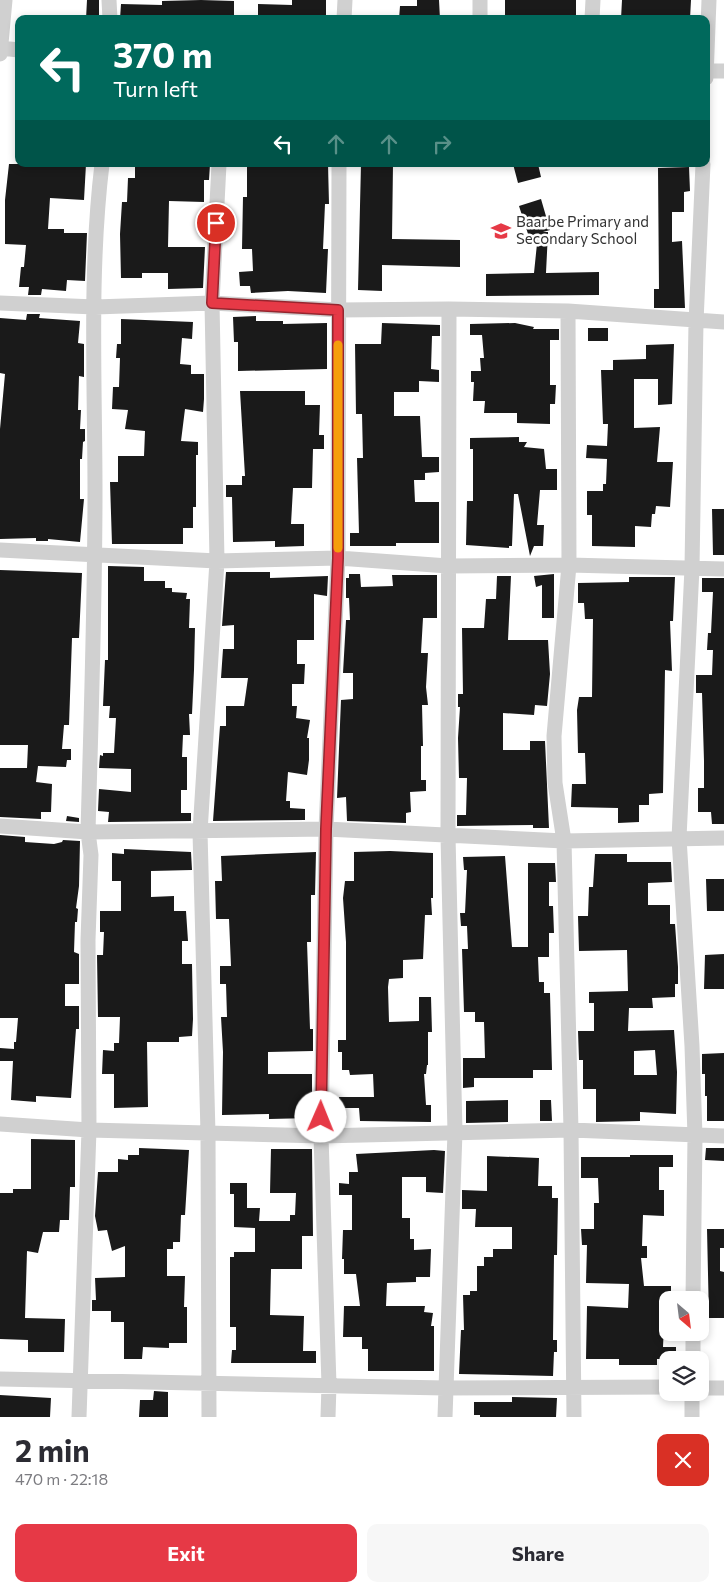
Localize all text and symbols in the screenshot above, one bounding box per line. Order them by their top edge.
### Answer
text: 370 m [113,32,213,75]
icon: left [30,35,95,100]
text: Turn left [113,75,198,102]
icon: left [269,130,297,158]
icon: ahead [322,130,350,158]
icon: ahead [375,130,403,158]
icon: right [428,130,456,158]
pin [195,202,237,244]
icon: arrive [202,209,230,237]
place label: Baarbe Primary and Secondary School [516,212,649,247]
school or university icon: Baarbe Primary and Secondary School [490,220,512,242]
position arrow [294,1090,346,1142]
north arrow [659,1291,709,1341]
map controls [659,1291,709,1401]
button: layers [659,1351,709,1401]
text: 2 min [15,1431,90,1468]
button: close [657,1434,709,1486]
text: 470 m · 22:18 [15,1469,108,1488]
button: Exit [15,1524,357,1582]
button: Share [367,1524,709,1582]

